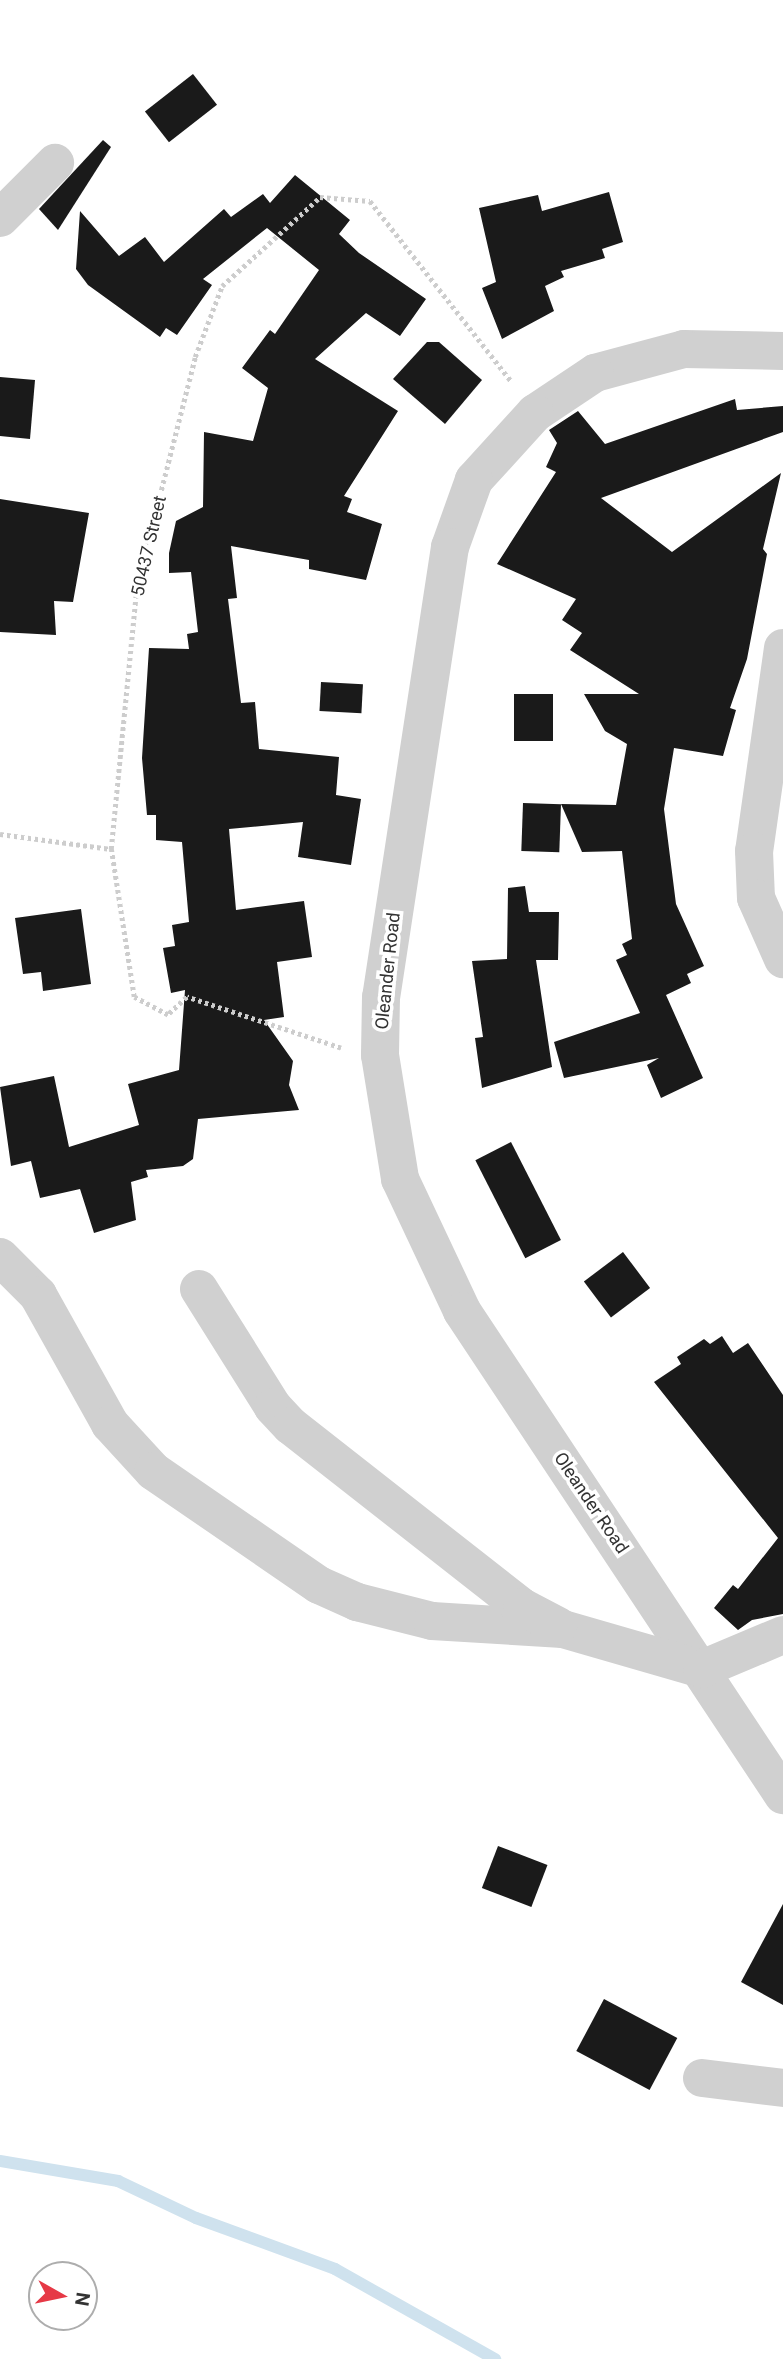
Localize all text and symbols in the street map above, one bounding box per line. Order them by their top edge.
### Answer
street label: 50437 Street [127,494,171,598]
street label: Oleander Road [371,911,405,1031]
street label: Oleander Road [549,1448,633,1558]
north arrow [28,2261,98,2331]
text: N [70,2291,95,2307]

